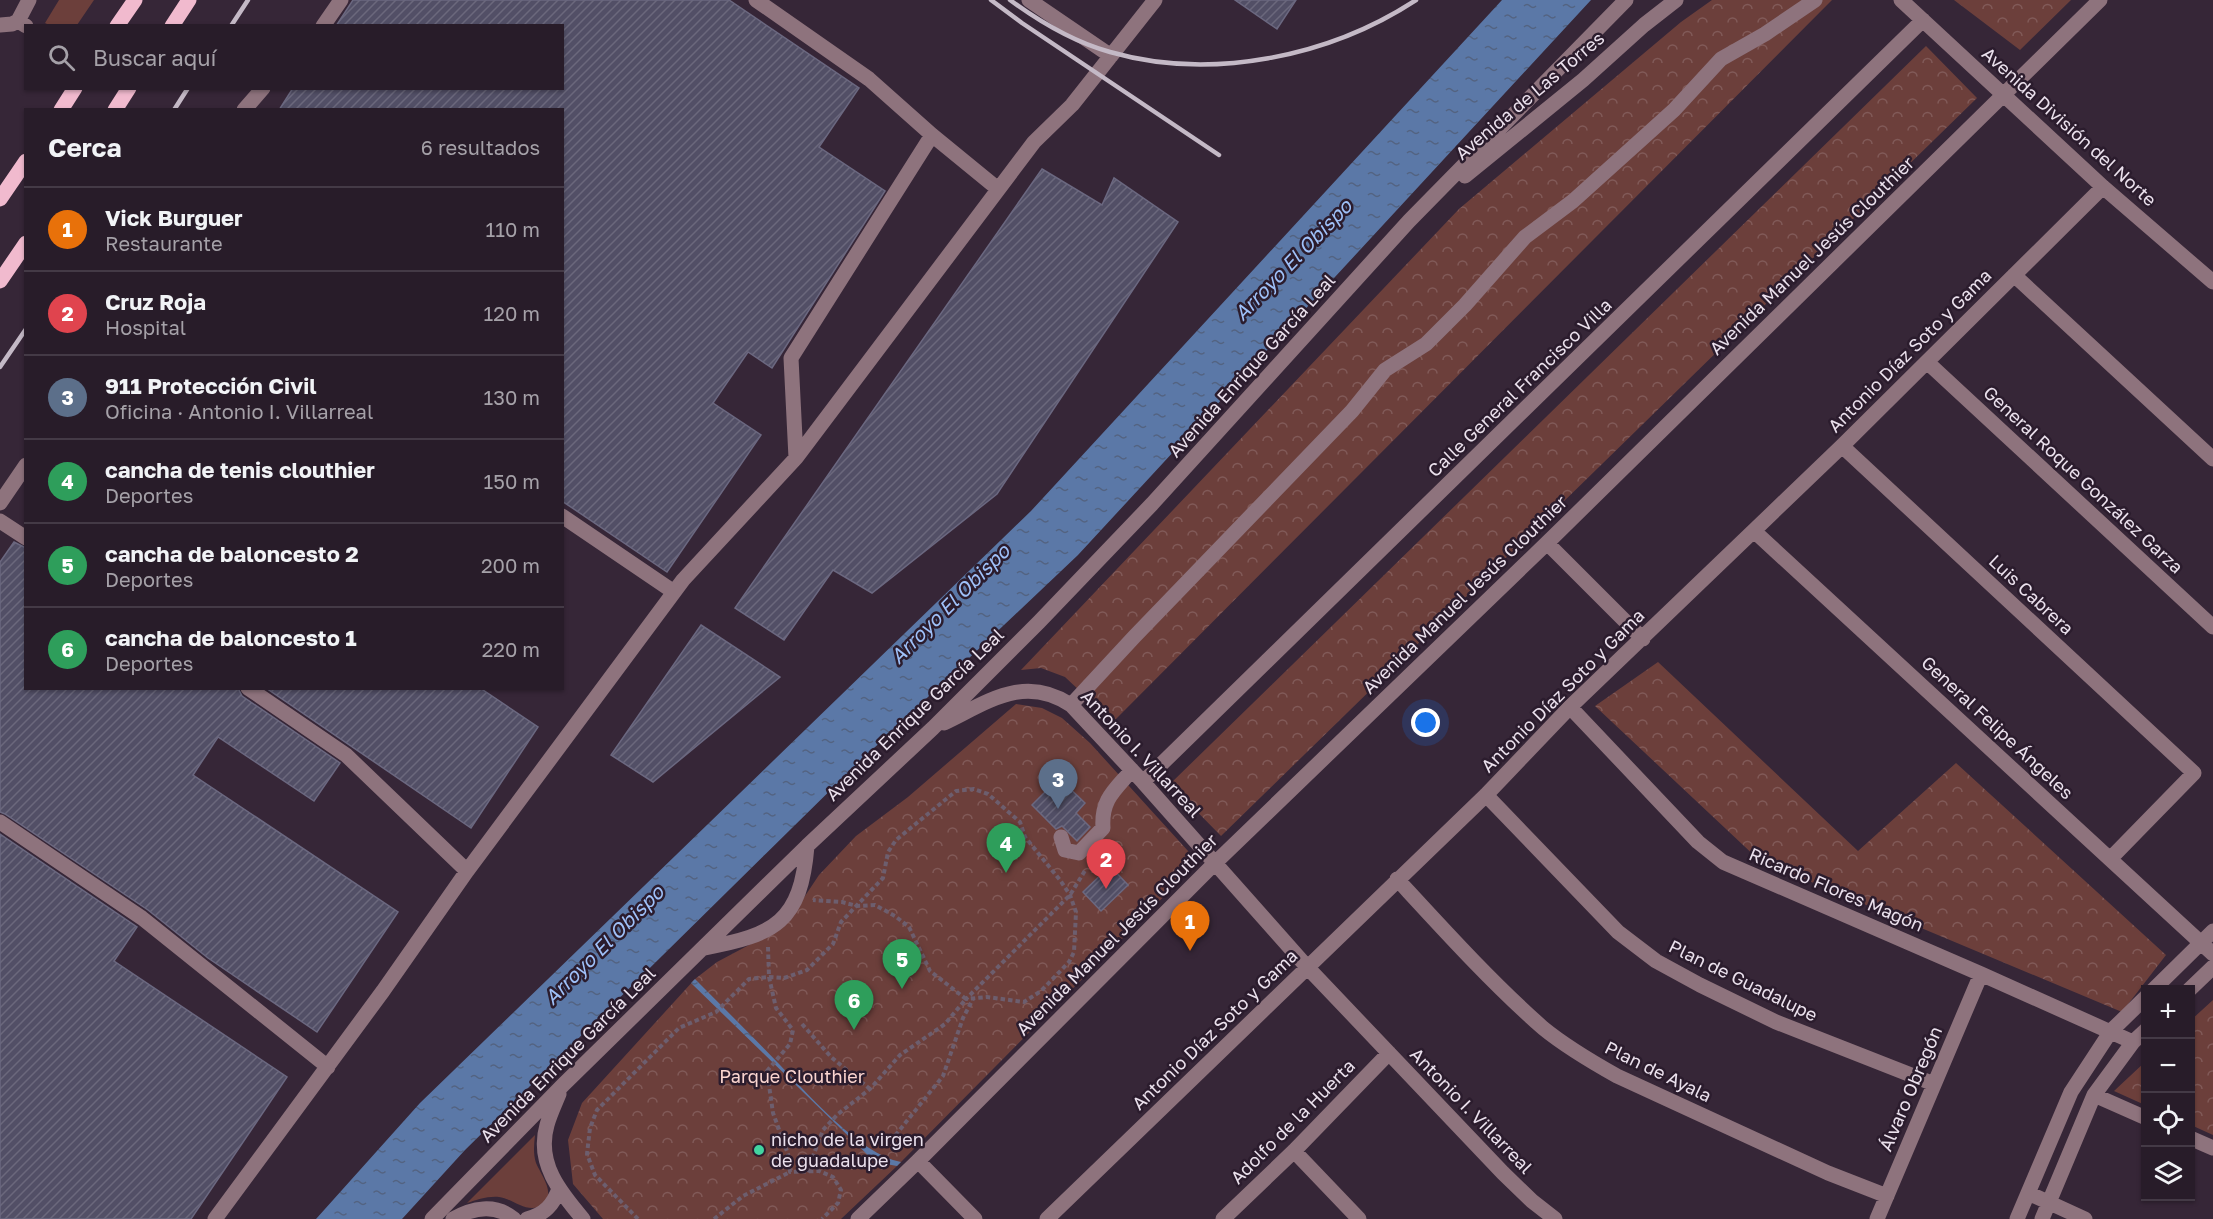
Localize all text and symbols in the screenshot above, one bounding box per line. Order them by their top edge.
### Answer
search box [24,24,564,90]
street label: Avenida de Las Torres [1450,27,1608,164]
icon: search [45,41,78,74]
street label: Avenida División del Norte [1978,42,2161,210]
text: Buscar aquí [93,44,216,71]
text: Cerca [48,132,122,163]
text: 6 resultados [421,135,540,159]
street label: Avenida Manuel Jesús Clouthier [1704,151,1918,359]
water label: Arroyo El Obispo [1228,193,1358,326]
text: Vick Burguer [105,204,243,231]
text: 1 [62,217,73,241]
text: 110 m [486,217,540,241]
text: Restaurante [105,231,223,255]
street label: Antonio Díaz Soto y Gama [1823,264,1995,436]
street label: Avenida Enrique García Leal [1163,269,1340,462]
text: Cruz Roja [105,288,206,315]
street label: Calle General Francisco Villa [1423,293,1616,481]
text: 2 [61,301,74,325]
text: 120 m [484,301,540,325]
text: Hospital [105,315,186,339]
text: 911 Protección Civil [105,372,317,399]
street label: General Roque González Garza [1979,381,2188,578]
text: 3 [61,385,74,409]
text: 130 m [484,385,540,409]
text: Oficina · Antonio I. Villarreal [105,399,373,423]
text: cancha de tenis clouthier [105,456,375,483]
text: 4 [61,469,74,493]
text: 150 m [484,469,540,493]
text: Deportes [105,483,193,507]
street label: Avenida Manuel Jesús Clouthier [1357,490,1571,698]
water label: Arroyo El Obispo [885,538,1015,669]
text: cancha de baloncesto 2 [105,540,359,567]
street label: Luis Cabrera [1985,550,2078,639]
text: 5 [61,553,74,577]
text: 200 m [481,553,540,577]
text: Deportes [105,567,193,591]
street label: Antonio Díaz Soto y Gama [1476,604,1648,776]
street label: Avenida Enrique García Leal [821,623,1008,805]
text: cancha de baloncesto 1 [105,624,357,651]
text: 6 [61,637,74,661]
text: 220 m [482,637,540,661]
text: Deportes [105,651,193,675]
street label: General Felipe Ángeles [1917,651,2078,803]
street label: Antonio I. Villarreal [1077,685,1207,822]
your location [1411,708,1440,737]
pin: 3 [1038,760,1078,809]
pin: 4 [986,824,1026,873]
street label: Avenida Manuel Jesús Clouthier [1011,829,1222,1040]
pin: 2 [1086,840,1126,889]
street label: Ricardo Flores Magón [1746,842,1927,936]
water label: Arroyo El Obispo [539,879,669,1010]
pin: 1 [1170,902,1210,951]
street label: Plan de Guadalupe [1666,935,1821,1026]
pin: 5 [882,940,922,989]
street label: Antonio Díaz Soto y Gama [1127,944,1302,1114]
street label: Avenida Enrique García Leal [475,962,660,1147]
pin: 6 [834,980,874,1030]
map controls [2141,985,2195,1201]
button: + [2141,985,2195,1039]
street label: Álvaro Obregón [1874,1023,1946,1154]
street label: Plan de Ayala [1602,1036,1715,1106]
button: − [2141,1039,2195,1093]
street label: Antonio I. Villarreal [1406,1043,1538,1178]
street label: Adolfo de la Huerta [1225,1054,1359,1188]
park label: Parque Clouthier [719,1065,865,1087]
button: locate [2141,1093,2195,1147]
place label: nicho de la virgen de guadalupe [771,1128,924,1171]
marker: nicho de la virgen de guadalupe [752,1143,766,1157]
button: layers [2141,1147,2195,1201]

